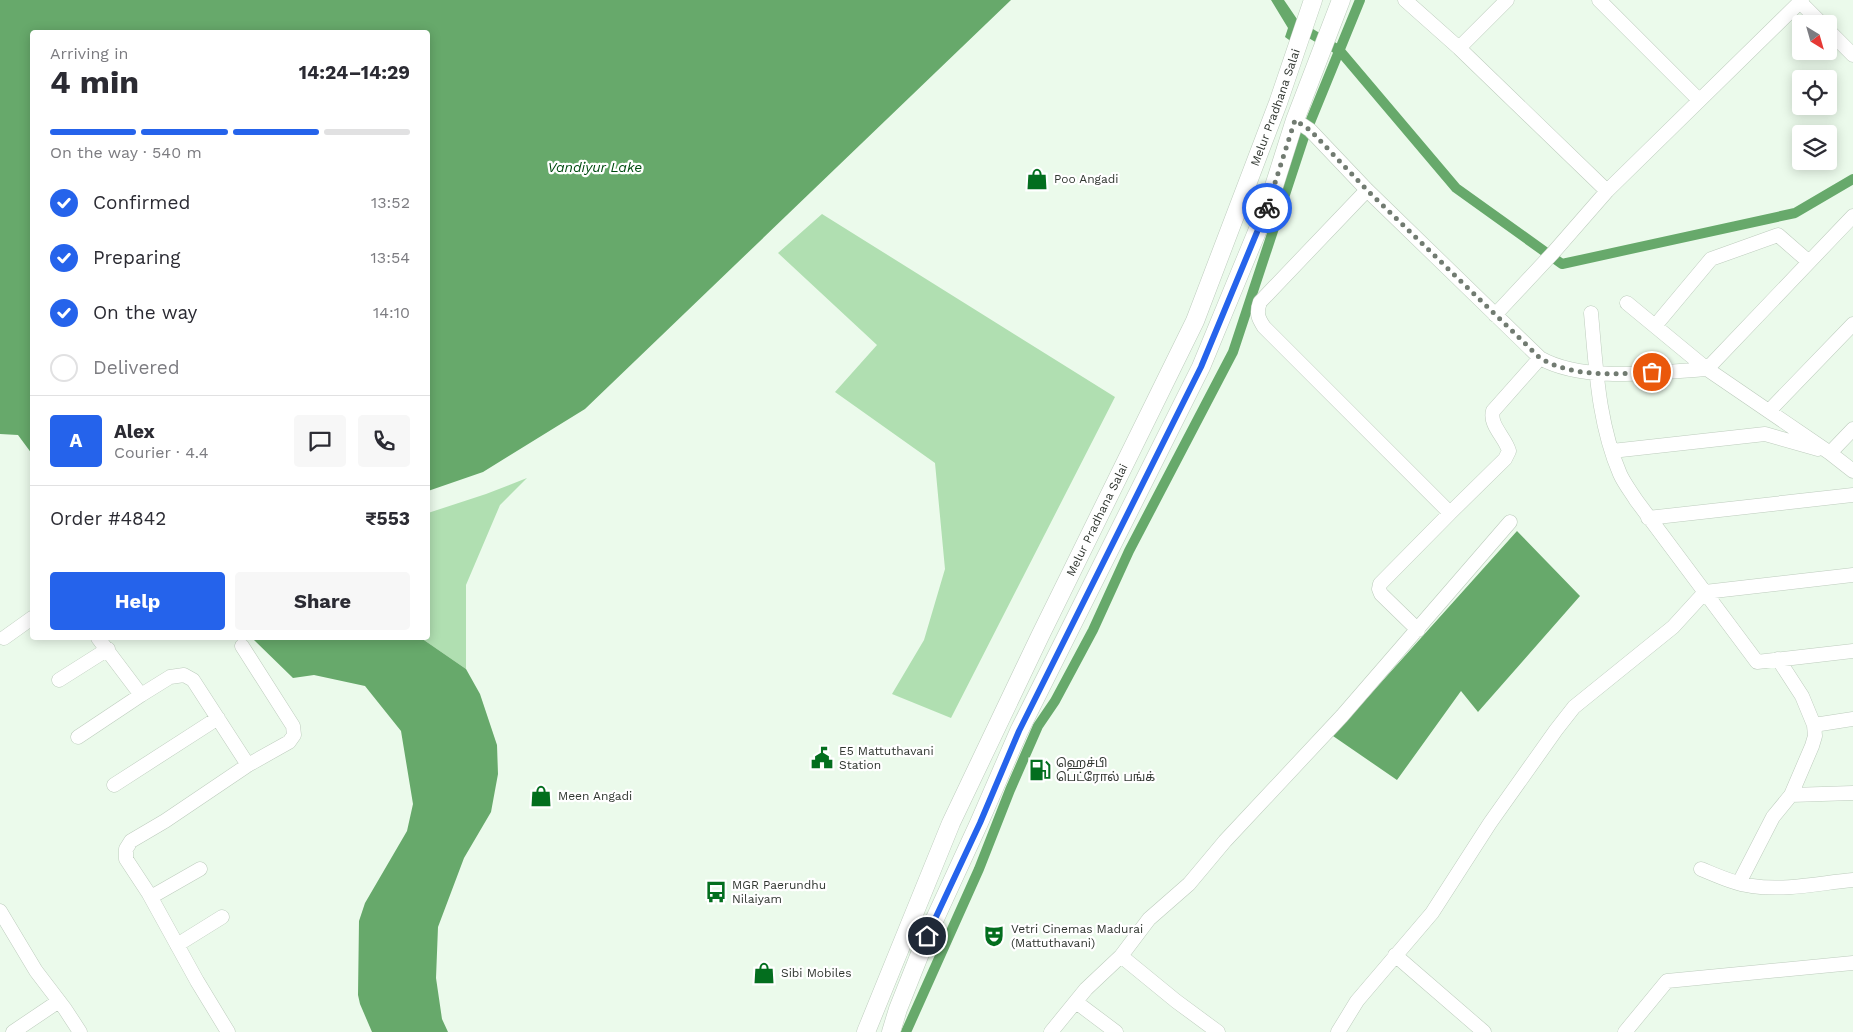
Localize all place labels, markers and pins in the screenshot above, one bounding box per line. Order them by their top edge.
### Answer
shop icon: Poo Angadi [1024,166,1050,192]
place label: Poo Angadi [1054,172,1118,186]
pin [1631,351,1673,393]
place label: E5 Mattuthavani Station [839,744,934,772]
public building icon: E5 Mattuthavani Station [809,745,835,771]
place label: ஹெச்பி பெட்ரோல் பங்க் [1056,756,1155,784]
fuel station icon: ஹெச்பி பெட்ரோல் பங்க் [1027,757,1053,783]
shop icon: Meen Angadi [528,783,554,809]
place label: Meen Angadi [558,789,632,803]
place label: MGR Paerundhu Nilaiyam [732,878,826,906]
bus stop icon: MGR Paerundhu Nilaiyam [703,879,729,905]
pin [906,915,948,957]
place label: Vetri Cinemas Madurai (Mattuthavani) [1011,922,1143,950]
theatre icon: Vetri Cinemas Madurai (Mattuthavani) [981,923,1007,949]
shop icon: Sibi Mobiles [751,960,777,986]
place label: Sibi Mobiles [781,966,852,980]

